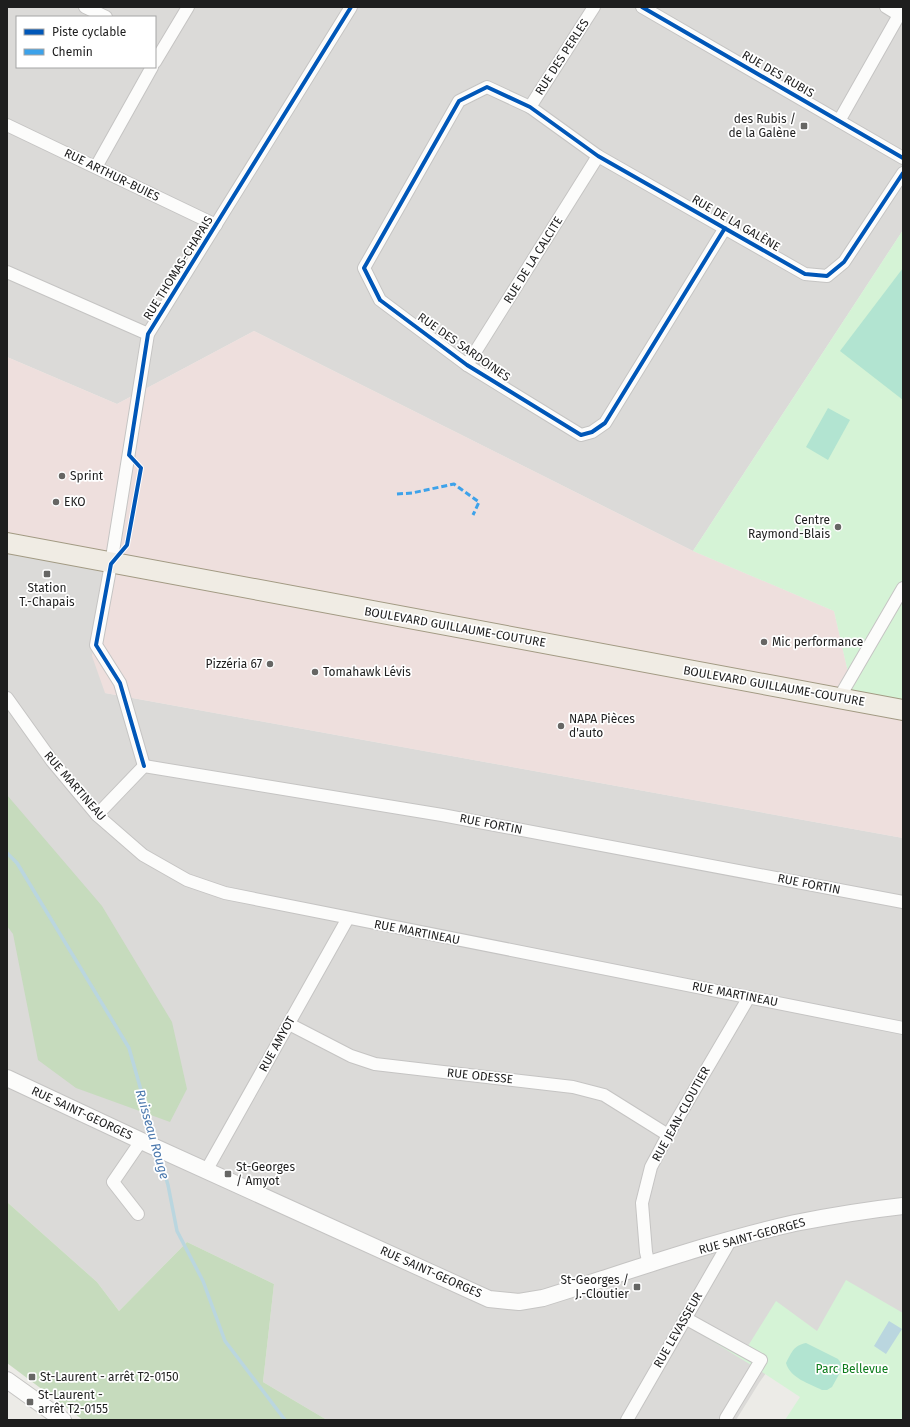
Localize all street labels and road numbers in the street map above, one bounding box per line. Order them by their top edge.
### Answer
street label: RUE DES PERLES [532,16,592,98]
street label: RUE DES RUBIS [739,48,817,101]
street label: RUE ARTHUR-BUIES [62,146,162,204]
street label: RUE DE LA GALÈNE [689,191,783,254]
street label: RUE THOMAS-CHAPAIS [140,213,216,323]
street label: RUE DE LA CALCITE [501,214,565,306]
street label: RUE DES SARDOINES [415,310,513,384]
street label: BOULEVARD GUILLAUME-COUTURE [363,604,547,650]
street label: BOULEVARD GUILLAUME-COUTURE [682,663,866,709]
street label: RUE MARTINEAU [41,749,109,823]
street label: RUE FORTIN [458,811,524,837]
street label: RUE FORTIN [776,871,842,897]
street label: RUE MARTINEAU [373,917,461,947]
street label: RUE MARTINEAU [691,979,779,1009]
street label: RUE AMYOT [256,1013,298,1074]
street label: RUE JEAN-CLOUTIER [649,1064,713,1164]
street label: RUE ODESSE [446,1066,514,1086]
street label: RUE SAINT-GEORGES [29,1083,135,1143]
street label: RUE SAINT-GEORGES [697,1215,807,1257]
street label: RUE SAINT-GEORGES [378,1243,484,1301]
street label: RUE LEVASSEUR [651,1290,705,1370]

